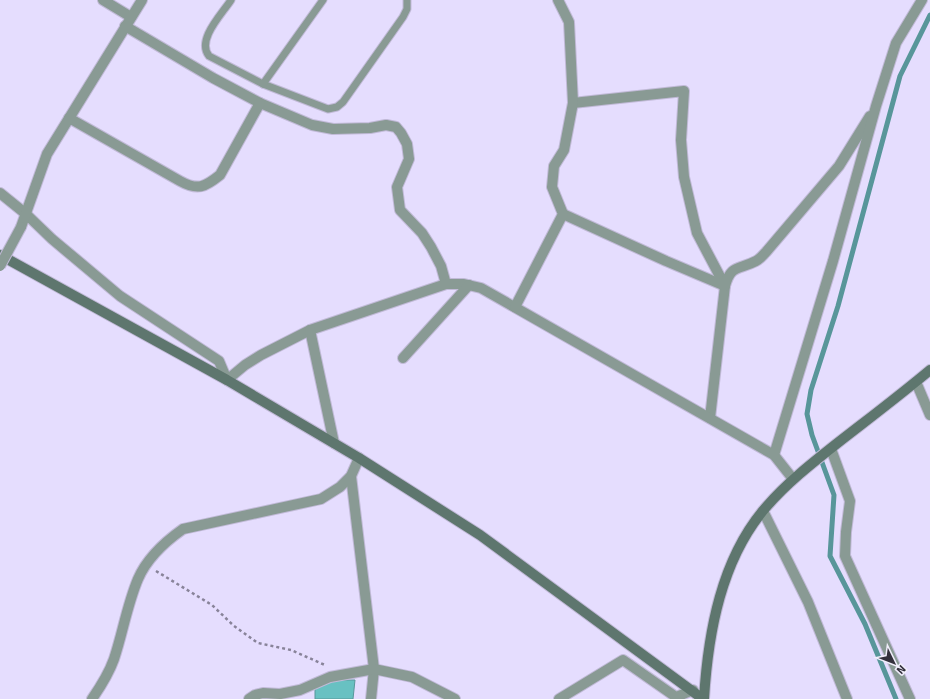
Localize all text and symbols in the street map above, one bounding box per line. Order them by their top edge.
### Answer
north arrow [874,643,914,683]
text: N [894,662,908,677]

